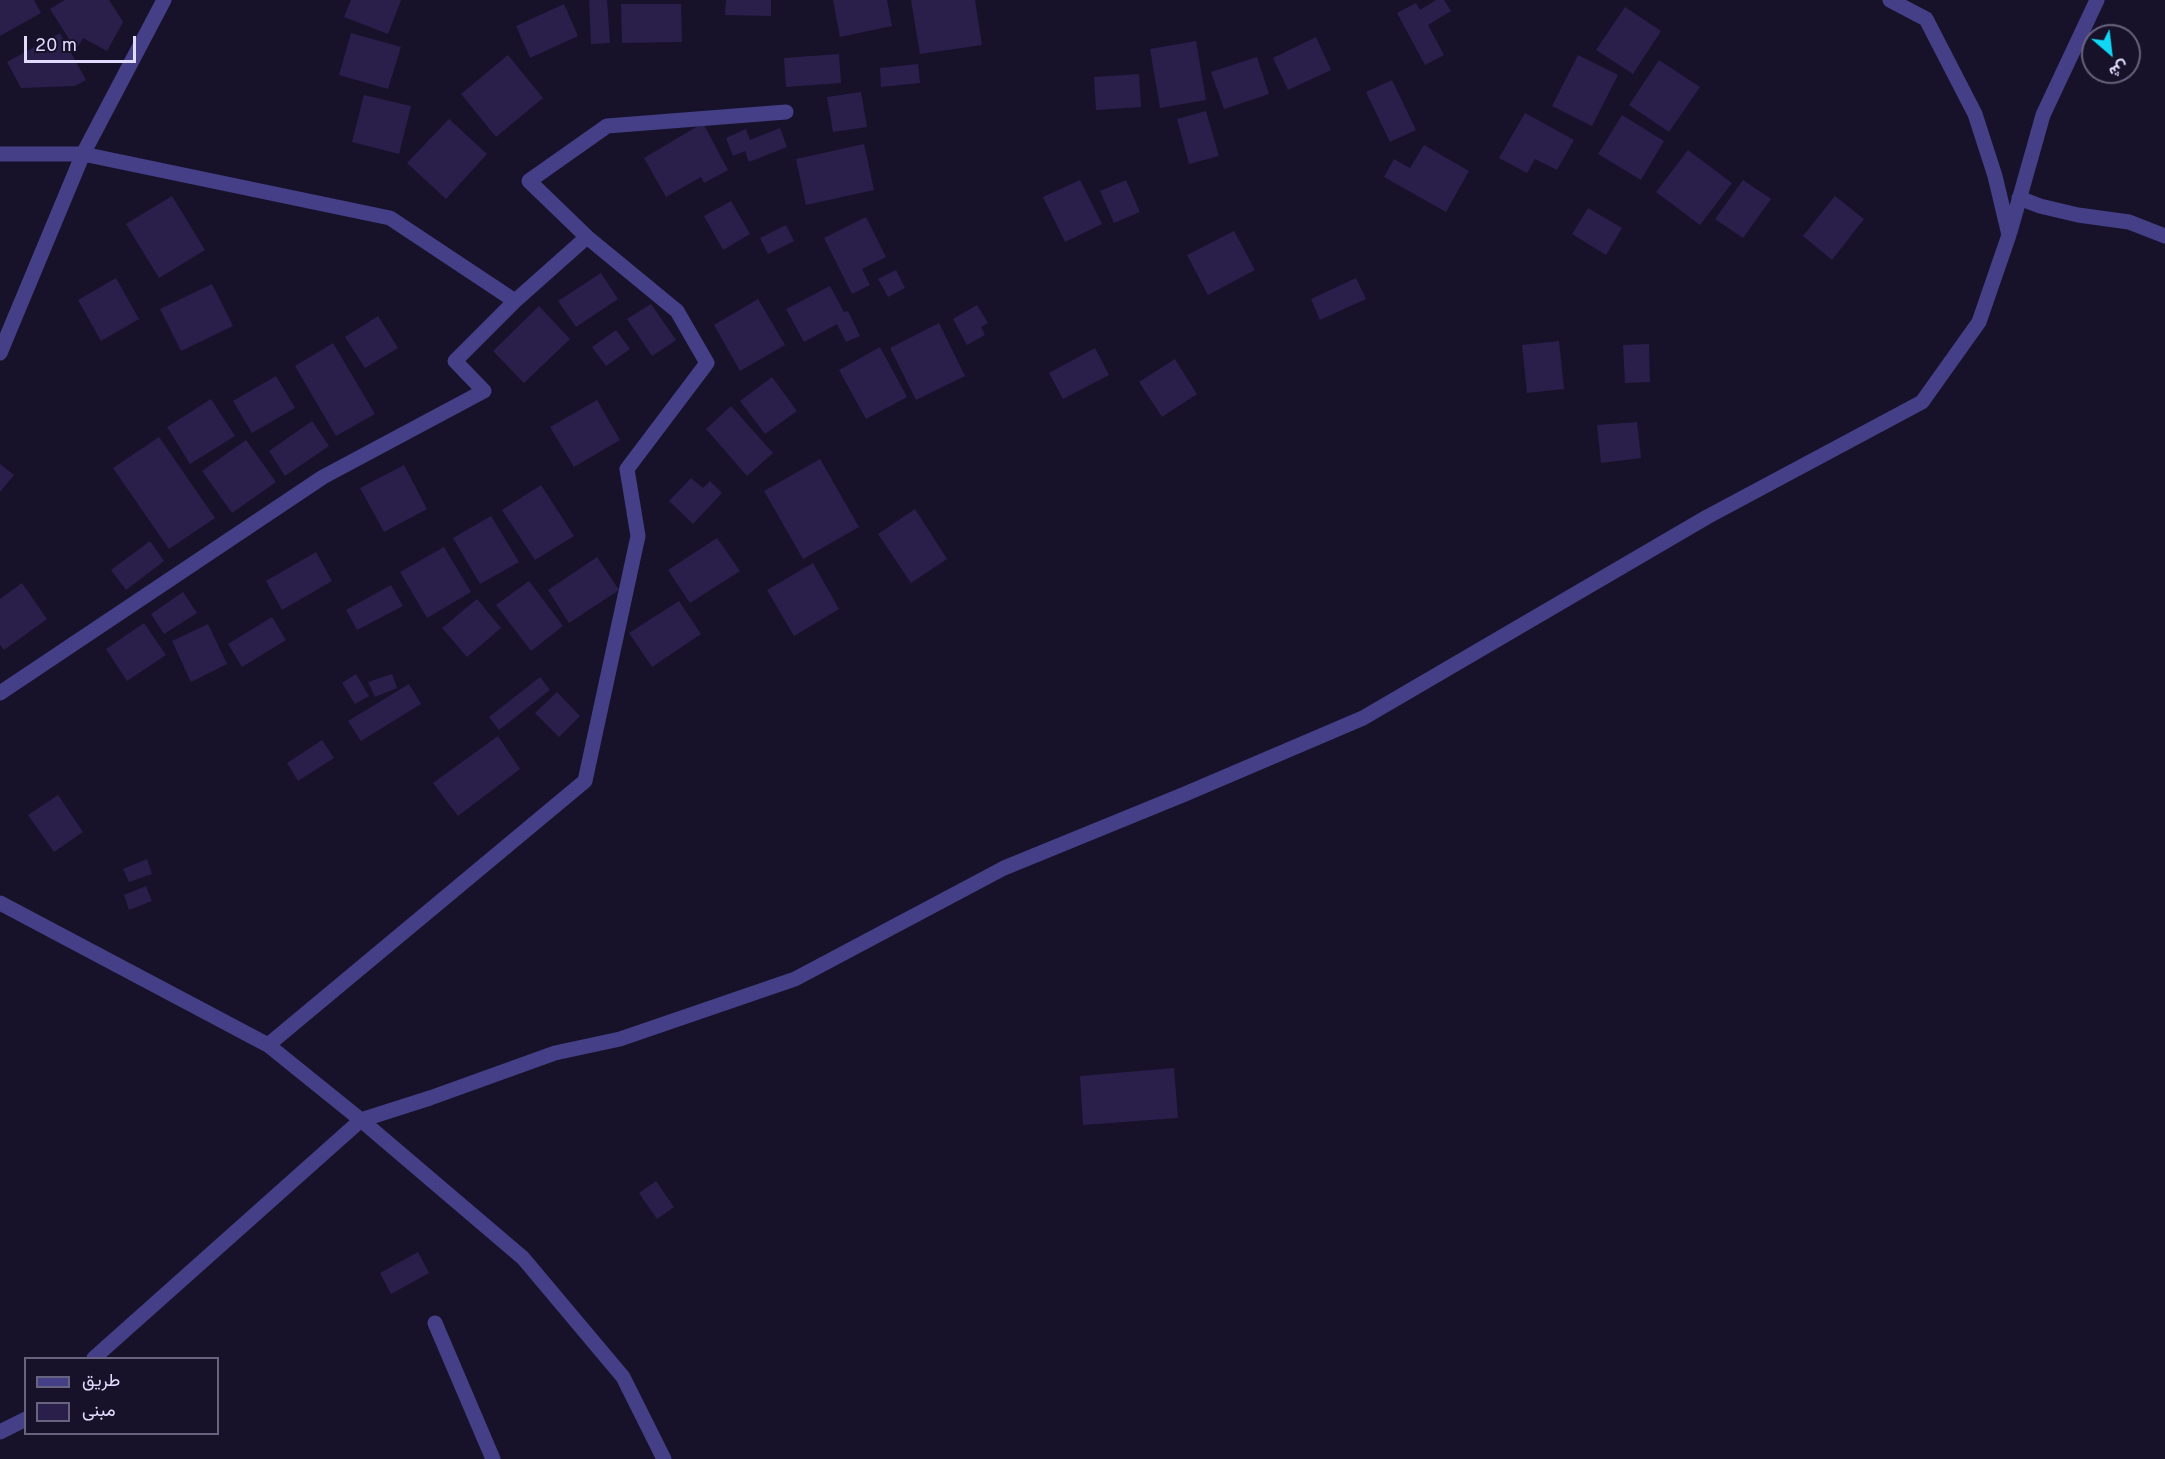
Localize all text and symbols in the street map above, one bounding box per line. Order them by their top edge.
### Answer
scale bar [27,24,140,62]
north arrow [2081,24,2141,84]
text: 20 m [35,35,77,58]
text: ش [2105,55,2132,81]
legend [24,1357,219,1435]
text: طريق [82,1370,120,1393]
text: مبنى [82,1400,116,1423]

